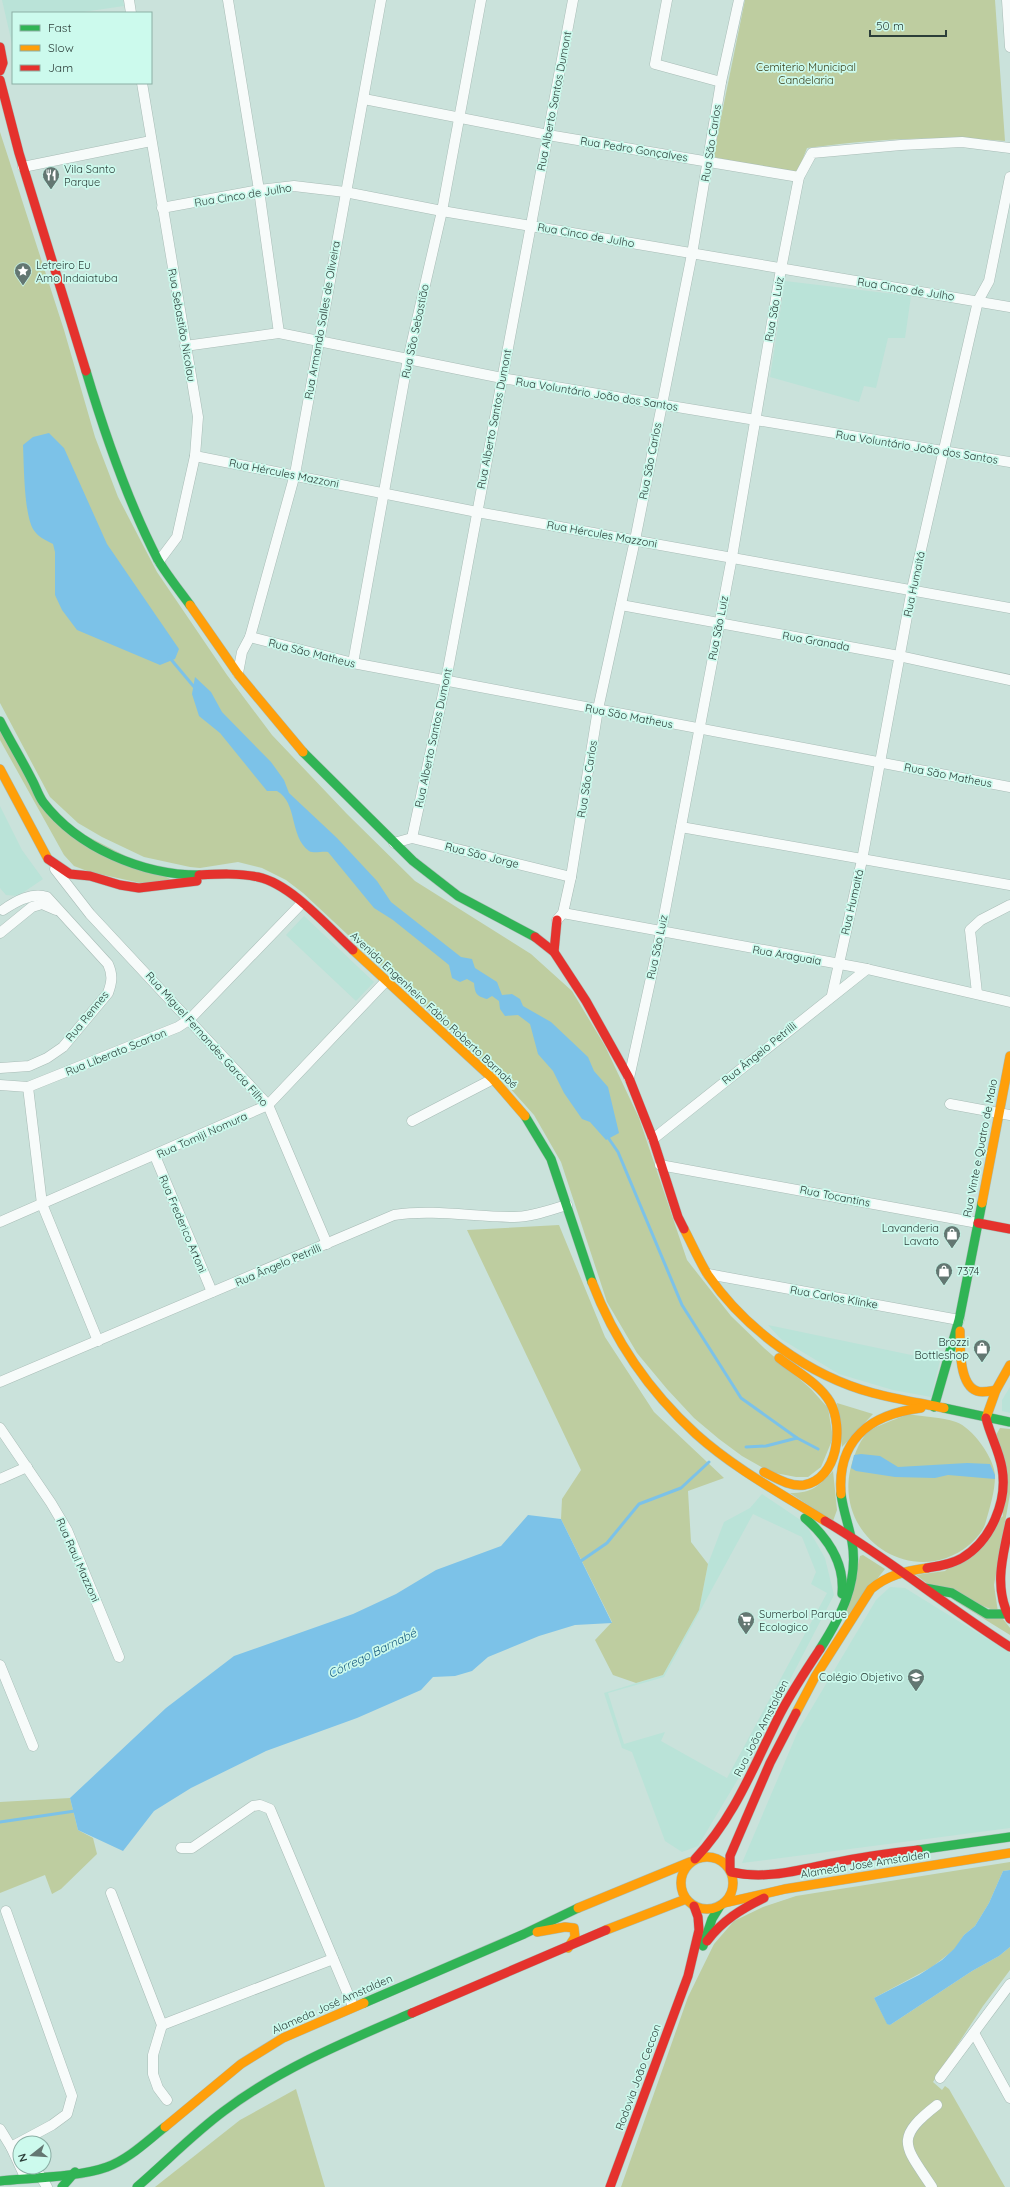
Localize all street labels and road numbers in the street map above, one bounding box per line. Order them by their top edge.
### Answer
street label: Rua Alberto Santos Dumont [534,30,574,172]
street label: Rua São Carlos [698,103,724,183]
street label: Rua Pedro Gonçalves [579,134,689,164]
street label: Rua Cinco de Julho [193,180,293,210]
street label: Rua Cinco de Julho [536,220,636,250]
street label: Rua Armando Salles de Oliveira [301,240,343,400]
street label: Rua Sebastião Nicolau [165,267,199,383]
street label: Rua Cinco de Julho [856,274,956,304]
street label: Rua São Luiz [761,276,787,342]
street label: Rua São Sebastião [398,282,432,379]
street label: Rua Alberto Santos Dumont [474,348,514,490]
street label: Rua Voluntário João dos Santos [515,374,679,414]
street label: Rua São Carlos [636,421,664,501]
street label: Rua Voluntário João dos Santos [835,427,999,467]
street label: Rua Hércules Mazzoni [228,455,340,491]
street label: Rua Hércules Mazzoni [546,517,658,551]
street label: Rua Humaitá [900,550,928,618]
street label: Rua São Luiz [705,595,731,661]
street label: Rua Granada [781,628,851,654]
street label: Rua São Matheus [267,635,357,671]
street label: Rua Alberto Santos Dumont [411,667,455,809]
street label: Rua São Matheus [584,701,674,731]
street label: Rua São Carlos [574,739,600,819]
street label: Rua São Matheus [903,760,993,790]
street label: Rua São Jorge [444,839,520,871]
street label: Rua Humaitá [838,868,866,936]
street label: Rua São Luiz [643,914,671,980]
street label: Avenida Engenheiro Fábio Roberto Barnabé [347,929,521,1091]
street label: Rua Araguaia [751,942,823,968]
street label: Rua Miguel Fernandes Garcia Filho [143,969,272,1110]
street label: Rua Rennes [62,988,112,1044]
street label: Rua Ângelo Petrilli [719,1019,799,1087]
street label: Rua Liberato Scarton [63,1025,169,1079]
street label: Rua Vinte e Quatro de Maio [960,1077,1000,1218]
street label: Rua Tomiji Nomura [155,1109,249,1161]
street label: Rua Frederico Artoni [156,1173,210,1275]
street label: Rua Tocantins [799,1182,871,1210]
street label: Rua Ângelo Petrilli [233,1241,323,1289]
street label: Rua Carlos Klinke [789,1282,879,1312]
street label: Rua Raul Mazzoni [53,1516,103,1604]
street label: Rua João Amstalden [731,1677,791,1779]
street label: Alameda José Amstalden [799,1847,931,1881]
street label: Alameda José Amstalden [270,1971,394,2037]
street label: Rodovia João Ceccon [612,2022,664,2132]

